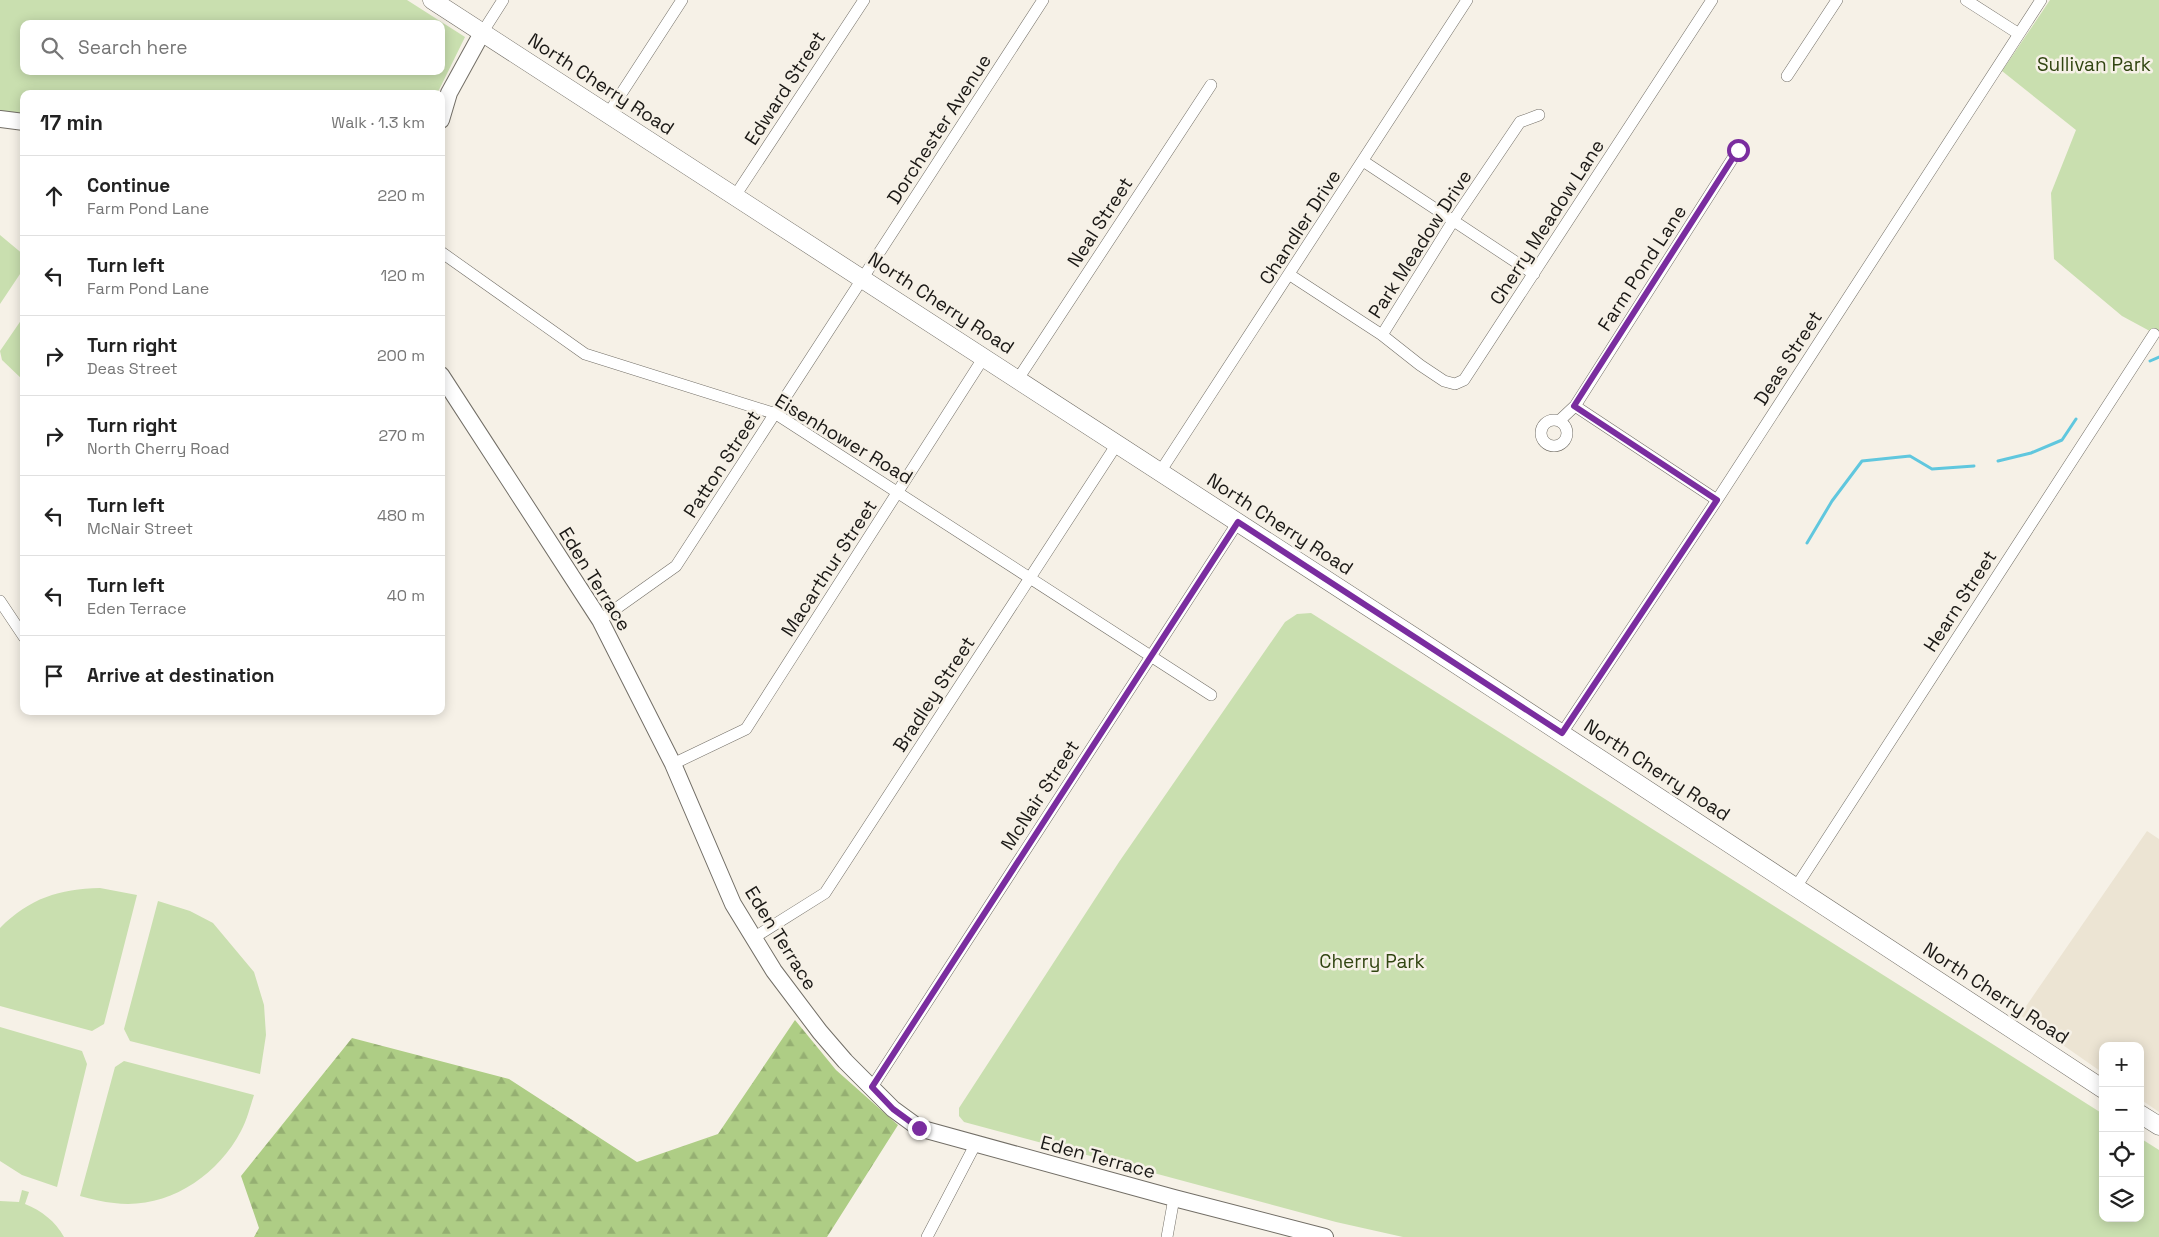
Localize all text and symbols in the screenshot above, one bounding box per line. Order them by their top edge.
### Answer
search box [20,20,445,75]
street label: Edward Street [739,26,831,150]
street label: North Cherry Road [523,27,679,141]
icon: search [38,34,66,62]
text: Search here [78,35,188,60]
street label: Dorchester Avenue [881,49,997,209]
park label: Sullivan Park [2037,52,2151,77]
text: 17 min [40,109,103,136]
text: Walk · 1.3 km [331,112,425,133]
street label: Cherry Meadow Lane [1484,135,1610,309]
route start [1727,139,1750,162]
street label: Chandler Drive [1254,165,1346,289]
street label: Park Meadow Drive [1363,165,1477,323]
street label: Neal Street [1062,172,1138,272]
text: Continue [87,173,170,198]
icon: ahead [40,182,68,210]
text: 220 m [378,185,425,206]
text: Farm Pond Lane [87,198,209,219]
street label: Farm Pond Lane [1592,200,1692,336]
street label: North Cherry Road [863,246,1019,360]
text: Turn left [87,253,165,278]
icon: left [40,262,68,290]
text: 120 m [381,265,425,286]
text: Farm Pond Lane [87,278,209,299]
street label: Deas Street [1748,306,1828,410]
text: Turn right [87,333,177,358]
icon: right [40,342,68,370]
text: 200 m [377,345,425,366]
text: Deas Street [87,358,178,379]
street label: Eisenhower Road [771,388,917,490]
street label: Patton Street [678,405,766,523]
text: Turn right [87,413,177,438]
icon: right [40,422,68,450]
text: 270 m [378,425,425,446]
text: North Cherry Road [87,438,230,459]
street label: North Cherry Road [1202,467,1358,581]
text: Turn left [87,493,165,518]
street label: Macarthur Street [775,495,883,641]
icon: left [40,502,68,530]
text: 480 m [377,505,425,526]
text: McNair Street [87,518,193,539]
street label: Eden Terrace [553,522,637,636]
street label: Hearn Street [1918,545,2002,657]
text: Turn left [87,573,165,598]
icon: left [40,582,68,610]
text: 40 m [387,585,425,606]
text: Eden Terrace [87,598,186,619]
street label: Bradley Street [887,632,981,756]
icon: arrive [40,662,68,690]
text: Arrive at destination [87,663,275,688]
street label: North Cherry Road [1579,713,1735,827]
street label: McNair Street [995,735,1085,855]
street label: Eden Terrace [739,881,823,995]
street label: North Cherry Road [1918,936,2074,1050]
park label: Cherry Park [1319,949,1425,974]
map controls [2099,1042,2144,1222]
button: + [2099,1042,2144,1087]
button: − [2099,1087,2144,1132]
route end [908,1117,931,1140]
street label: Eden Terrace [1038,1130,1158,1184]
button: locate [2099,1132,2144,1177]
button: layers [2099,1177,2144,1222]

